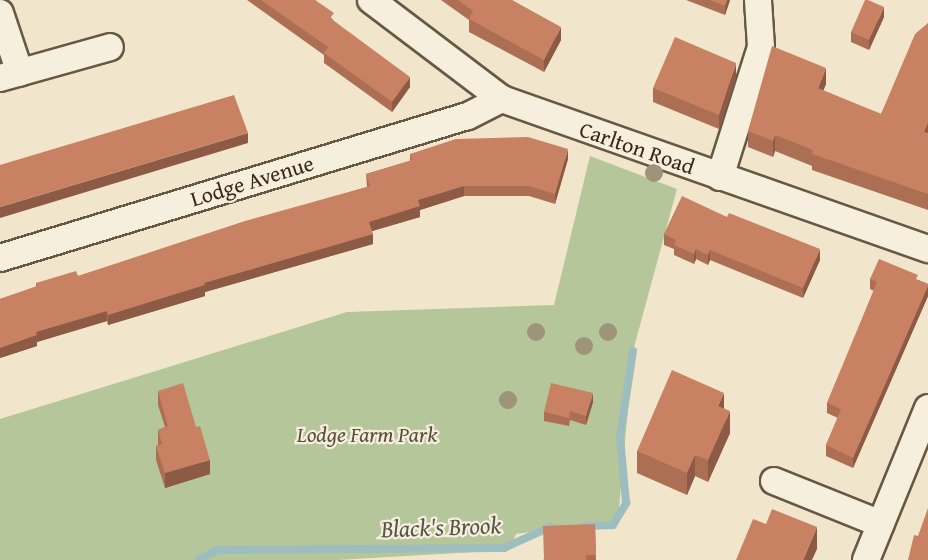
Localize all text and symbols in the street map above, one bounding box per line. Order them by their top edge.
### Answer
street label: Carlton Road [576,116,698,180]
street label: Lodge Avenue [187,150,317,212]
park label: Lodge Farm Park [297,422,437,448]
water label: Black's Brook [380,511,502,543]

